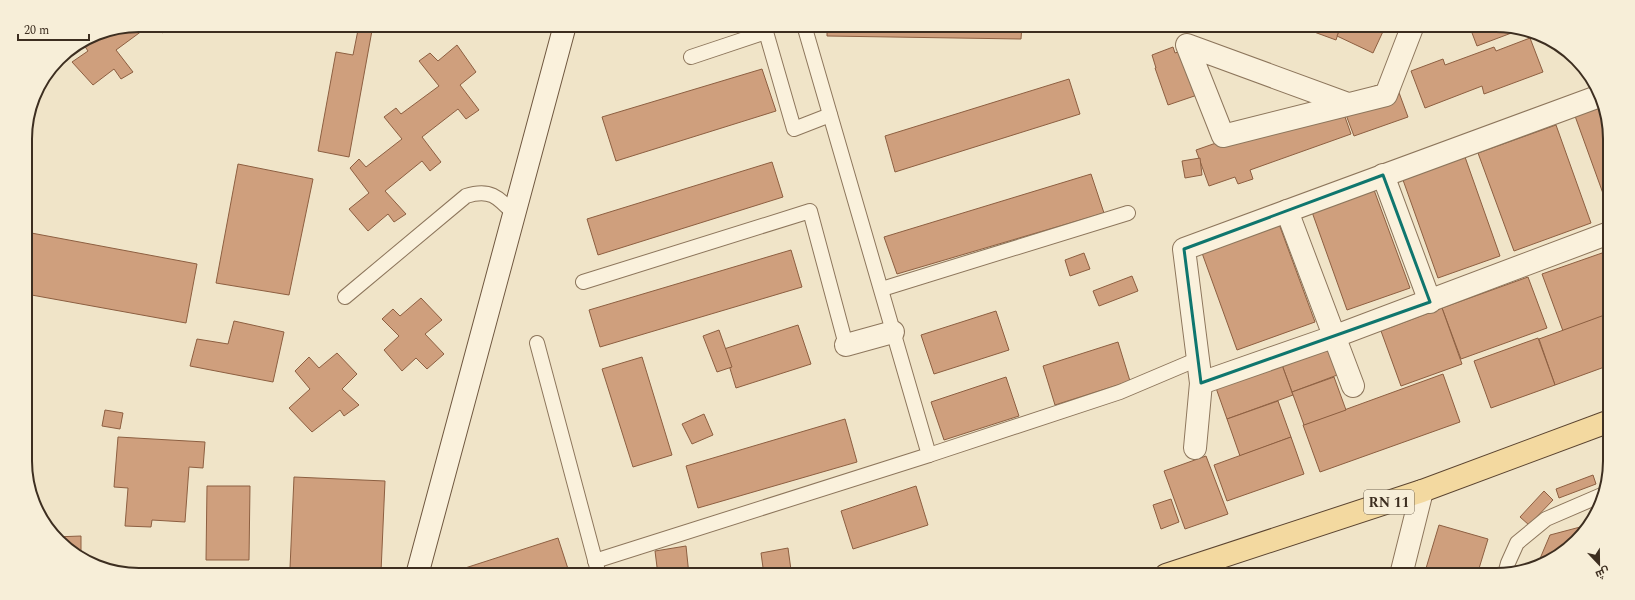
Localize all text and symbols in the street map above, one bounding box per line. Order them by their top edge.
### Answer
scale bar [18,16,89,42]
text: 20 m [24,21,49,40]
road number: RN 11 [1364,490,1414,514]
north arrow [1579,544,1619,584]
text: ش [1593,562,1612,583]

